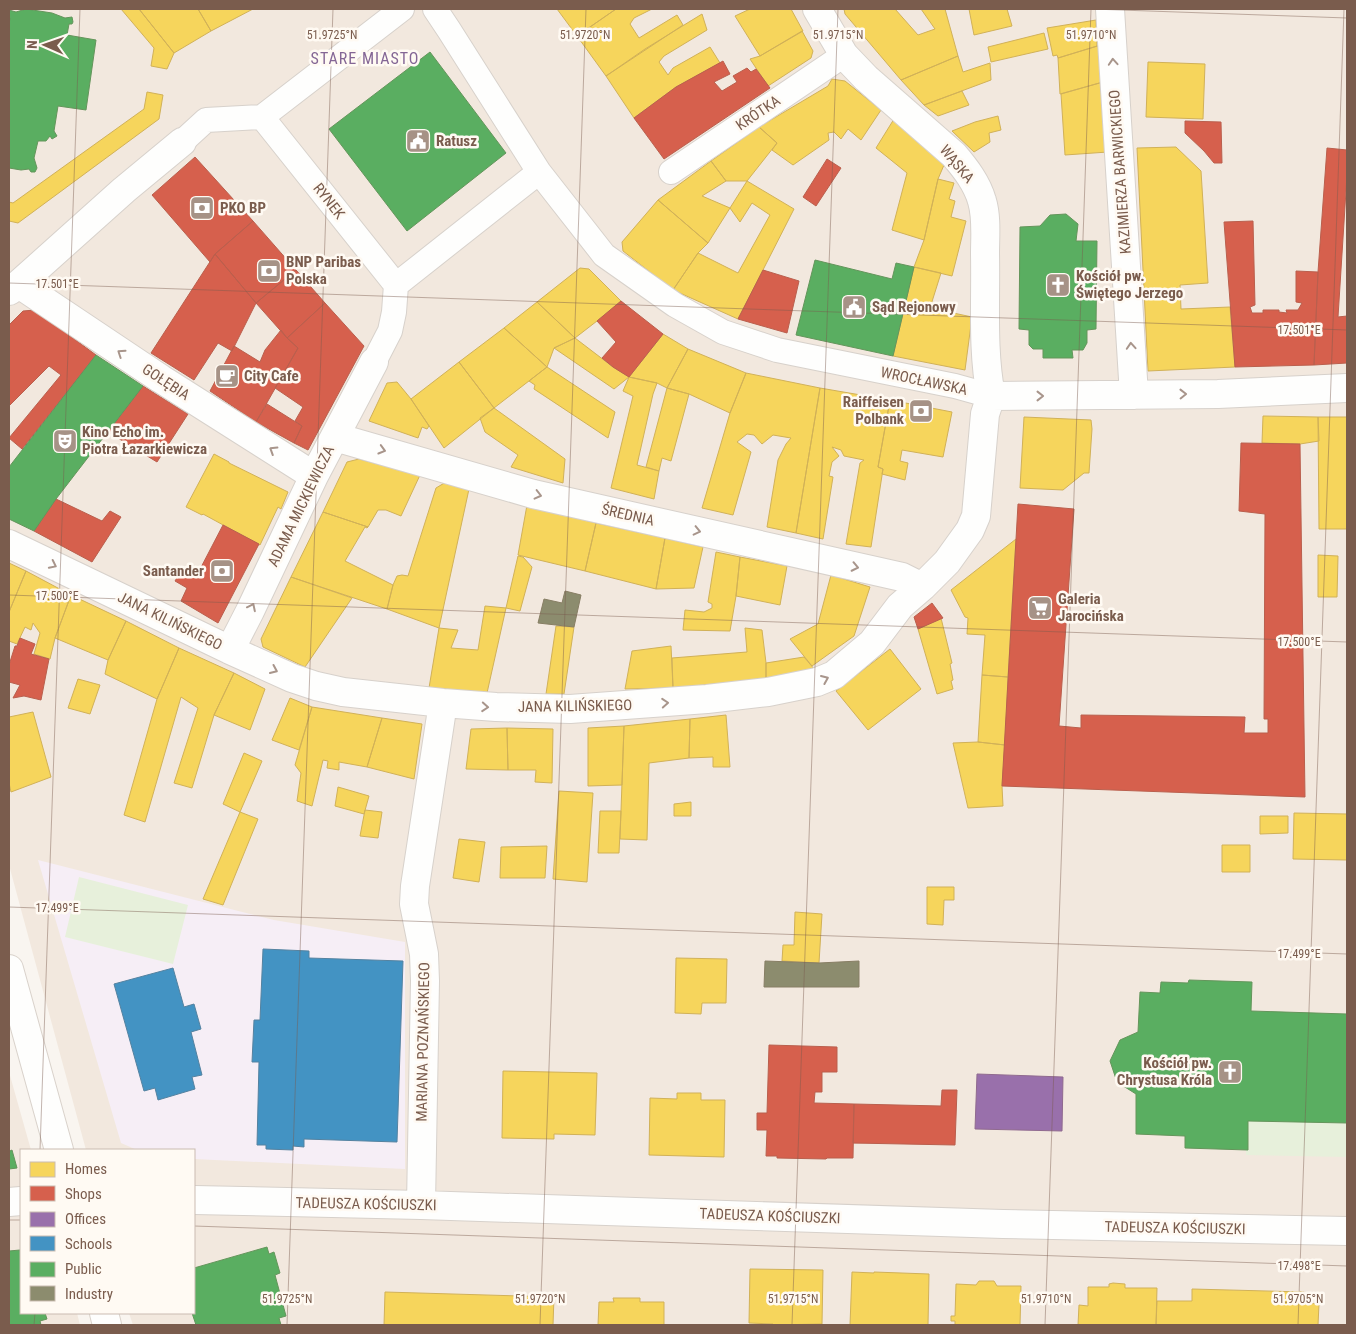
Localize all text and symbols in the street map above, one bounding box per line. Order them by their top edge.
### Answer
north arrow [20,20,70,70]
text: 51.9725°N [307,28,357,42]
text: 51.9720°N [560,28,610,42]
text: 51.9715°N [813,28,863,42]
text: 51.9710°N [1066,28,1116,42]
text: N [24,40,40,49]
district label: STARE MIASTO [311,49,419,68]
one-way arrow [1107,57,1118,65]
street label: KAZIMIERZA BARWICKIEGO [1105,89,1135,255]
street label: KRÓTKA [732,91,784,134]
public building icon: Ratusz [405,128,431,154]
place label: Ratusz [436,132,477,150]
street label: WĄSKA [936,141,978,187]
street label: RYNEK [309,180,349,223]
bank icon: PKO BP [189,195,215,221]
place label: PKO BP [220,199,266,217]
place label: BNP Paribas Polska [286,253,361,288]
bank icon: BNP Paribas Polska [256,258,282,284]
place label: Kościół pw. Świętego Jerzego [1076,267,1183,302]
church icon: Kościół pw. Świętego Jerzego [1045,272,1071,298]
text: 17.501°E [35,277,79,291]
public building icon: Sąd Rejonowy [841,294,867,320]
place label: Sąd Rejonowy [872,298,956,316]
text: 17.501°E [1277,323,1321,337]
one-way arrow [1126,342,1137,350]
one-way arrow [118,350,127,359]
street label: GOŁĘBIA [139,360,193,404]
cafe icon: City Cafe [214,363,240,389]
street label: WROCŁAWSKA [879,363,969,399]
place label: City Cafe [244,367,299,385]
one-way arrow [1180,389,1187,399]
one-way arrow [1036,391,1044,401]
place label: Raiffeisen Polbank [843,393,905,428]
bank icon: Raiffeisen Polbank [908,398,934,424]
place label: Kino Echo im. Piotra Łazarkiewicza [82,423,207,458]
theatre icon: Kino Echo im. Piotra Łazarkiewicza [52,428,78,454]
street label: ADAMA MICKIEWICZA [264,442,338,569]
one-way arrow [377,445,386,455]
one-way arrow [269,447,278,456]
one-way arrow [534,489,543,500]
street label: ŚREDNIA [600,500,656,530]
one-way arrow [692,525,701,536]
bank icon: Santander [209,558,235,584]
one-way arrow [48,559,57,569]
one-way arrow [851,561,860,572]
place label: Santander [143,562,204,580]
street label: JANA KILIŃSKIEGO [115,588,225,654]
text: 17.500°E [35,589,79,603]
place label: Galeria Jarocińska [1058,590,1124,625]
supermarket icon: Galeria Jarocińska [1027,595,1053,621]
one-way arrow [246,603,256,612]
text: 17.500°E [1277,635,1321,649]
one-way arrow [269,663,278,674]
one-way arrow [820,675,829,685]
street label: JANA KILIŃSKIEGO [518,696,632,716]
one-way arrow [661,697,669,708]
one-way arrow [481,701,489,712]
text: 17.499°E [35,901,79,915]
text: 17.499°E [1277,947,1321,961]
street label: MARIANA POZNAŃSKIEGO [413,962,433,1122]
place label: Kościół pw. Chrystusa Króla [1117,1054,1212,1089]
church icon: Kościół pw. Chrystusa Króla [1217,1059,1243,1085]
legend [20,1149,195,1314]
text: Homes [65,1160,107,1178]
text: Shops [65,1185,102,1203]
street label: TADEUSZA KOŚCIUSZKI [295,1194,437,1214]
street label: TADEUSZA KOŚCIUSZKI [699,1205,841,1227]
text: Offices [65,1210,106,1228]
street label: TADEUSZA KOŚCIUSZKI [1104,1218,1246,1238]
text: Schools [65,1235,112,1253]
text: 17.498°E [1277,1259,1321,1273]
text: Public [65,1260,102,1278]
text: Industry [65,1285,113,1303]
text: 51.9725°N [262,1292,312,1306]
text: 51.9720°N [515,1292,565,1306]
text: 51.9715°N [768,1292,818,1306]
text: 51.9710°N [1021,1292,1071,1306]
text: 51.9705°N [1273,1292,1323,1306]

